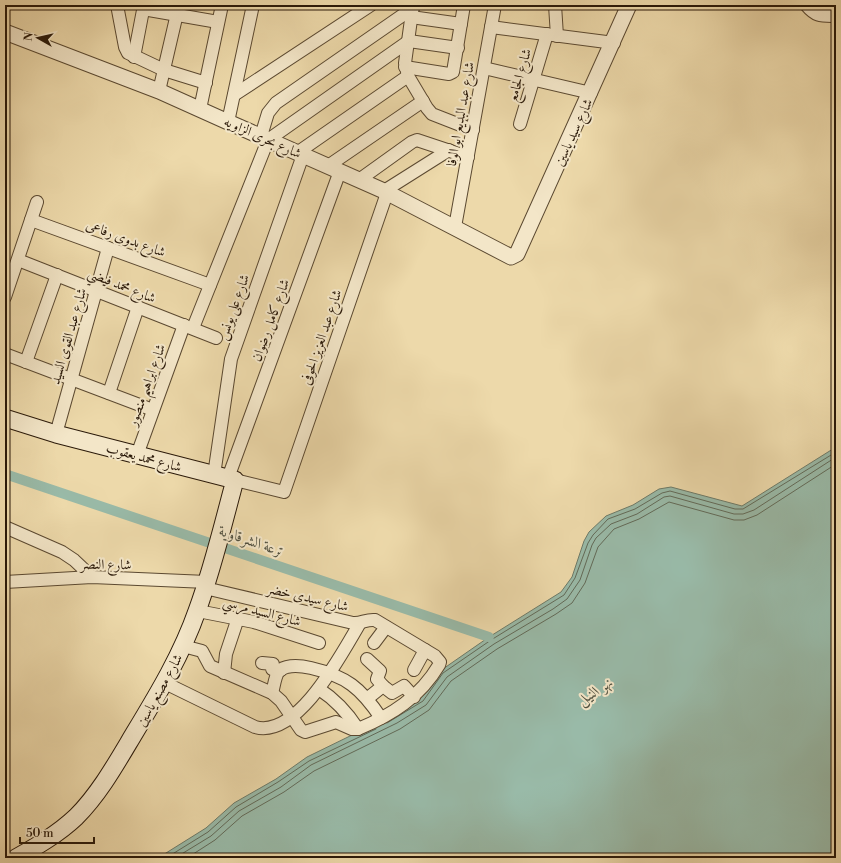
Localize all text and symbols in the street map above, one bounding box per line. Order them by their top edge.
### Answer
north arrow [18,18,58,58]
text: N [22,31,37,42]
street label: شارع الجامع [504,47,540,105]
street label: شارع عبد البديع ابو الوفا [443,60,483,169]
street label: شارع سيد ياسين [550,96,599,170]
street label: شارع بحرى الزاويه [220,113,304,165]
street label: شارع بدوى رفاعى [83,216,168,264]
street label: شارع محمد فيضي [83,264,158,311]
street label: شارع على يونس [214,272,256,343]
street label: شارع كامل رضوان [248,277,296,365]
street label: شارع عبد القوى السيد [47,286,93,387]
street label: شارع عبد العزيز الحوفى [297,287,349,388]
street label: شارع ابراهيم منصور [123,342,174,432]
street label: شارع محمد يعقوب [103,439,184,479]
water label: ترعة الشرقاوية [215,521,287,562]
street label: شارع النصر [78,556,132,576]
street label: شارع سيدى خضر [263,579,350,618]
street label: شارع السيد مرسي [220,593,303,635]
street label: شارع مصنع ياسين [133,651,191,732]
water label: نهر النيل [574,673,617,711]
scale bar [20,819,94,845]
text: 50 m [26,826,54,841]

